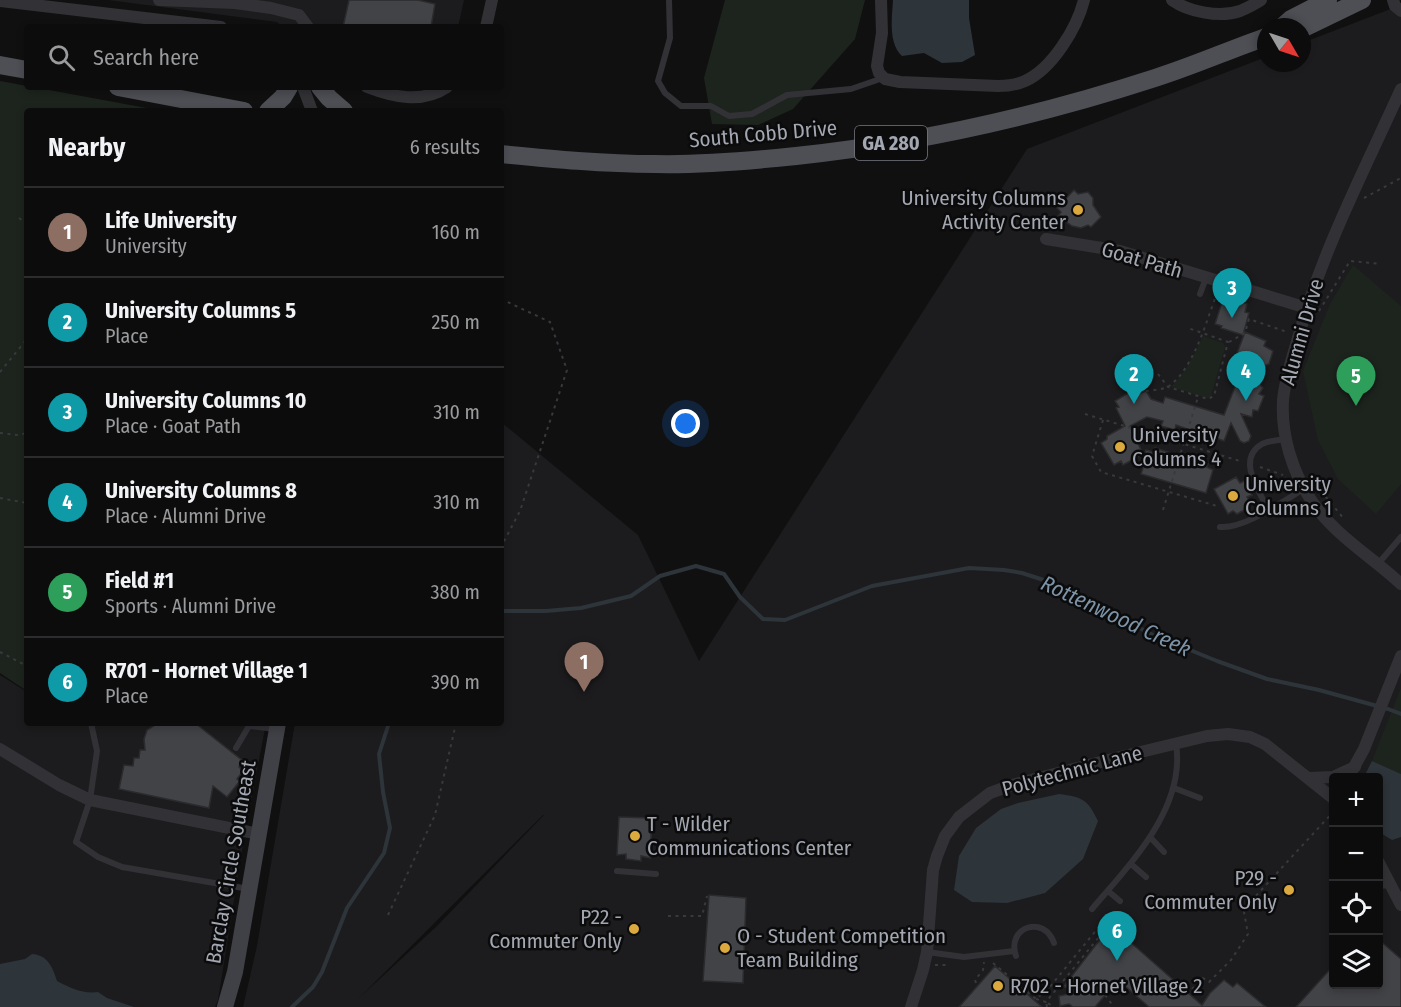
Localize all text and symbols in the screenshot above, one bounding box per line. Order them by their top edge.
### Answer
north arrow [1257,18,1311,72]
search box [24,24,504,90]
icon: search [45,41,78,74]
text: Search here [93,44,199,71]
street label: South Cobb Drive [688,115,838,153]
road number: GA 280 [855,126,927,160]
text: Nearby [48,132,125,163]
text: 6 results [410,135,480,159]
place label: University Columns Activity Center [901,185,1067,235]
marker: University Columns Activity Center [1071,203,1085,217]
text: Life University [105,207,236,234]
text: 1 [63,220,72,244]
text: 160 m [432,220,480,244]
text: University [105,234,187,258]
street label: Goat Path [1098,236,1186,284]
pin: 3 [1212,268,1252,318]
street label: Alumni Drive [1274,276,1330,388]
text: University Columns 5 [105,297,296,324]
text: 2 [63,310,72,334]
text: 250 m [432,310,480,334]
text: Place [105,324,148,348]
pin: 4 [1226,352,1266,401]
pin: 2 [1114,354,1154,404]
pin: 5 [1336,356,1376,406]
text: University Columns 10 [105,387,306,414]
text: 3 [63,400,72,424]
text: 310 m [433,400,480,424]
your location [671,409,700,438]
text: Place · Goat Path [105,414,241,438]
place label: University Columns 4 [1132,422,1221,472]
marker: University Columns 4 [1113,440,1127,454]
place label: University Columns 1 [1245,471,1332,521]
text: University Columns 8 [105,477,297,504]
marker: University Columns 1 [1226,489,1240,503]
text: 4 [62,490,73,514]
text: 310 m [433,490,480,514]
text: Place · Alumni Drive [105,504,266,528]
text: Field #1 [105,567,174,594]
water label: Rottenwood Creek [1037,569,1195,663]
text: 5 [63,580,72,604]
text: 380 m [430,580,480,604]
text: Sports · Alumni Drive [105,594,276,618]
pin: 1 [564,642,604,692]
text: R701 - Hornet Village 1 [105,657,308,684]
text: 6 [62,670,73,694]
text: 390 m [431,670,480,694]
text: Place [105,684,148,708]
street label: Polytechnic Lane [999,740,1145,802]
street label: Barclay Circle Southeast [200,758,262,966]
map controls [1329,773,1383,989]
button: + [1329,773,1383,827]
place label: T - Wilder Communications Center [647,811,852,861]
button: − [1329,827,1383,881]
marker: T - Wilder Communications Center [628,829,642,843]
place label: P29 - Commuter Only [1144,865,1278,915]
button: locate [1329,881,1383,935]
marker: P29 - Commuter Only [1282,883,1296,897]
place label: P22 - Commuter Only [489,904,623,954]
pin: 6 [1098,912,1136,961]
marker: P22 - Commuter Only [627,922,641,936]
place label: O - Student Competition Team Building [737,923,946,973]
button: layers [1329,935,1383,989]
marker: O - Student Competition Team Building [718,941,732,955]
place label: R702 - Hornet Village 2 [1010,973,1203,999]
marker: R702 - Hornet Village 2 [991,979,1005,993]

